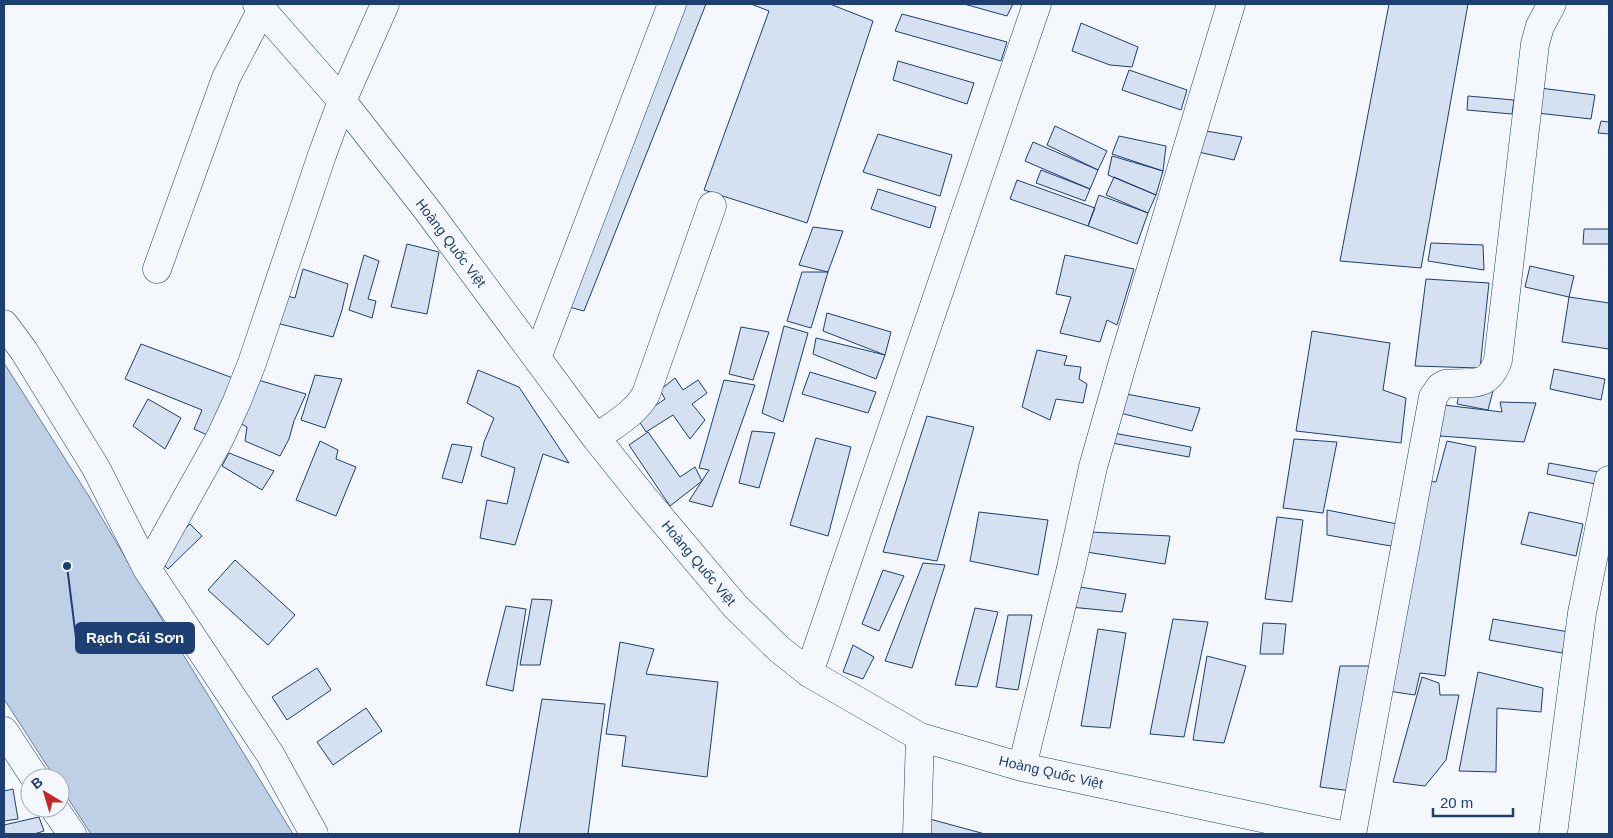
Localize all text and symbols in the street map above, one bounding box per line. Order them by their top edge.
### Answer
street label: Hoàng Quốc Việt [413,196,489,290]
street label: Hoàng Quốc Việt [659,517,739,609]
callout: Rạch Cái Sơn [76,623,194,653]
text: Rạch Cái Sơn [86,629,184,646]
street label: Hoàng Quốc Việt [997,752,1105,792]
north arrow [20,768,70,818]
text: B [28,773,46,792]
scale bar [1433,786,1513,818]
text: 20 m [1440,794,1473,811]

